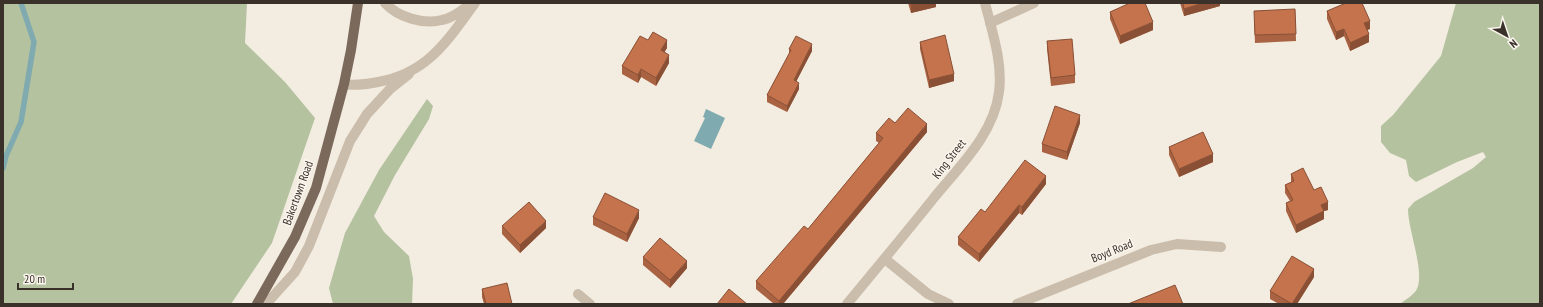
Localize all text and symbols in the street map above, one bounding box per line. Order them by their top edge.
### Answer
north arrow [1487,16,1527,56]
text: N [1507,36,1520,51]
street label: King Street [928,135,969,182]
street label: Bakertown Road [279,159,316,227]
street label: Boyd Road [1089,235,1135,266]
scale bar [18,265,73,291]
text: 20 m [24,271,45,286]

